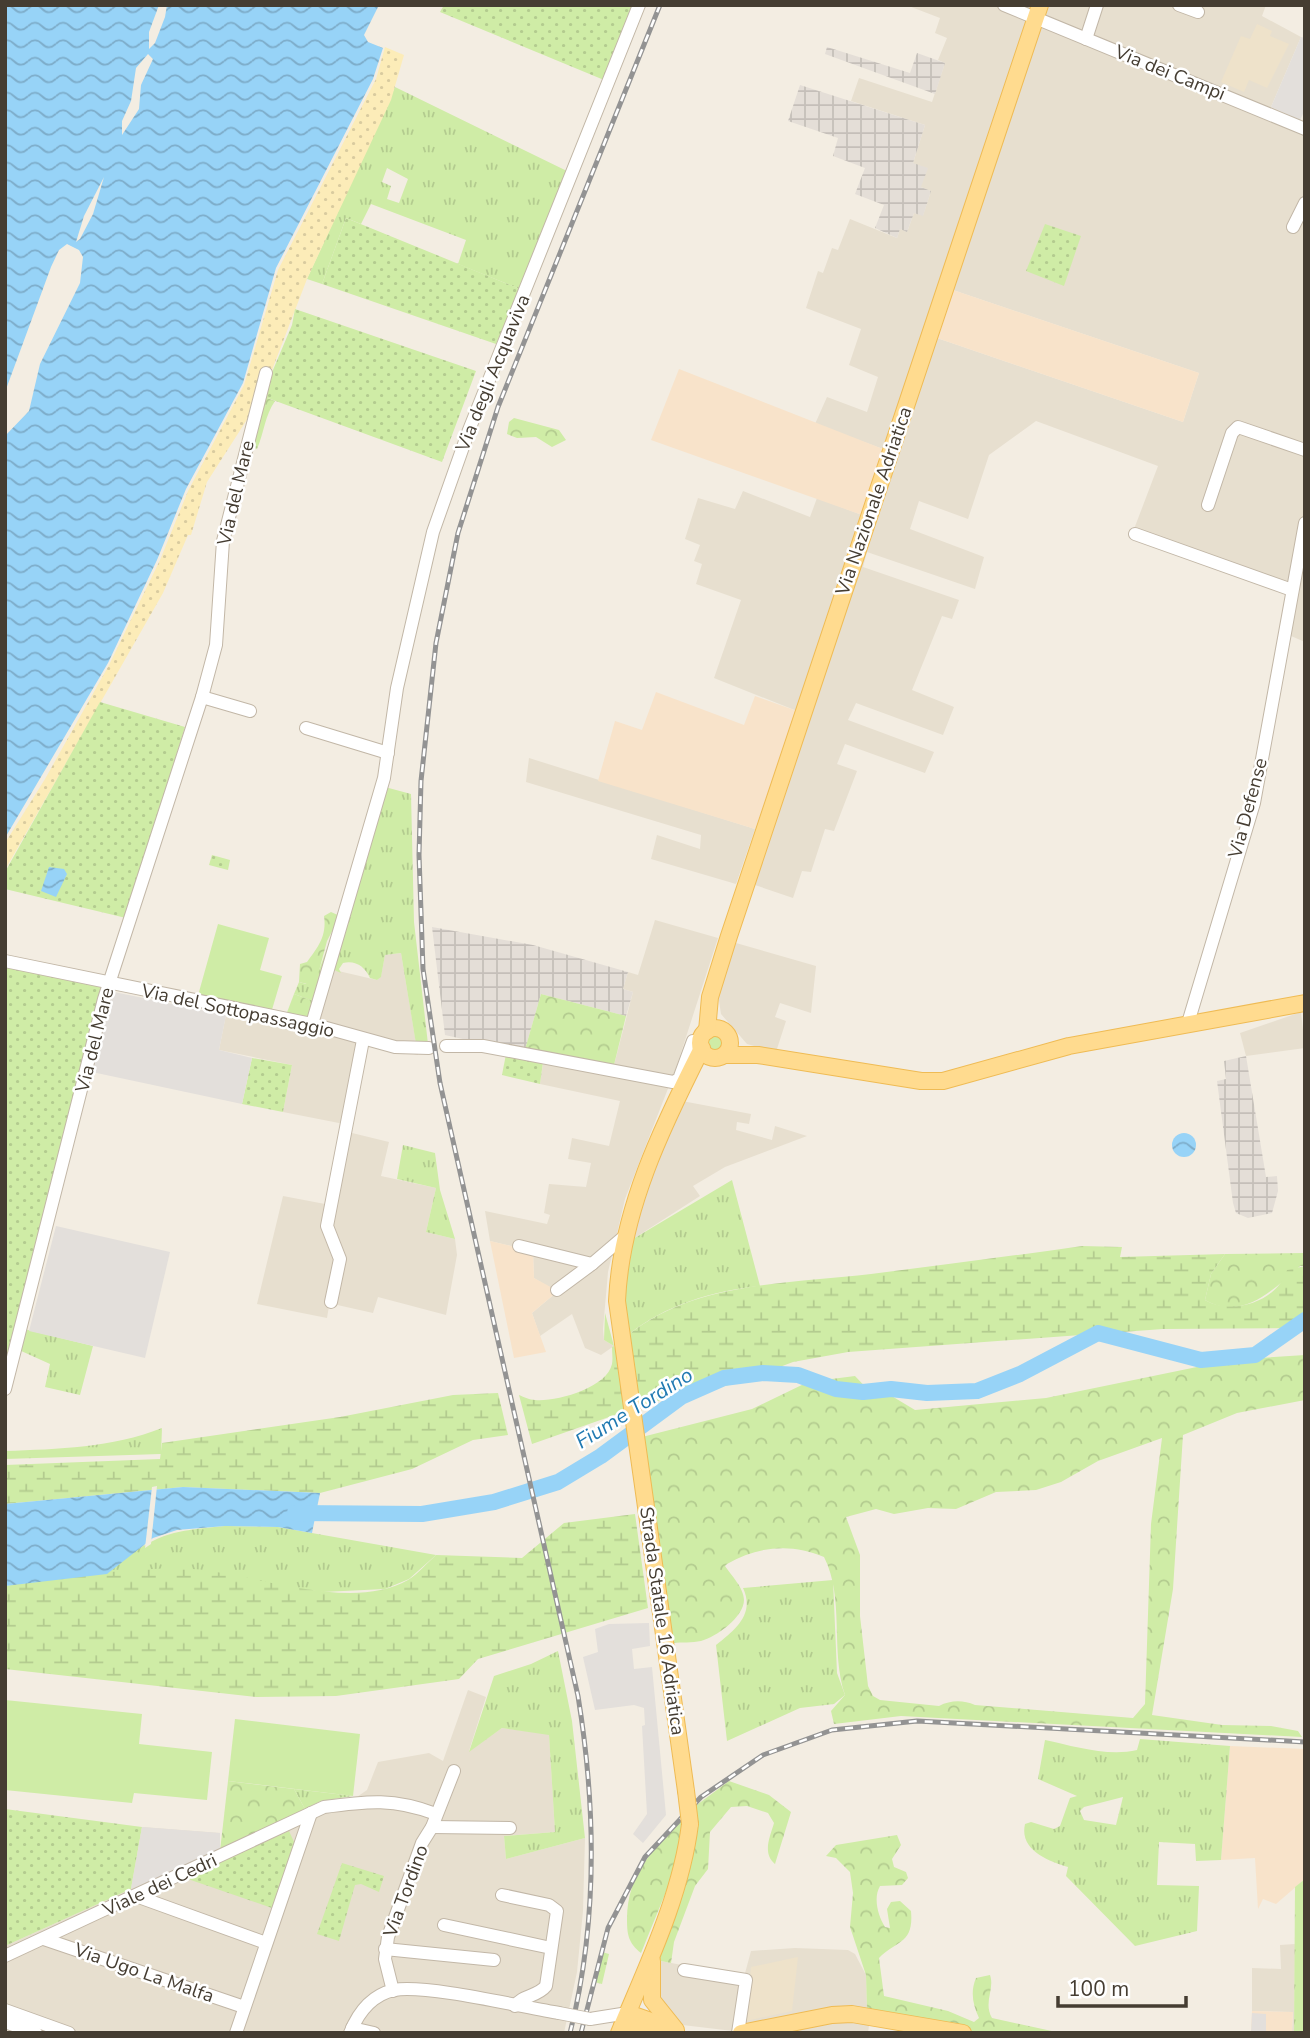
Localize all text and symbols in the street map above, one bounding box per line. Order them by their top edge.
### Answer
street label: Via dei Campi [1110,39,1229,107]
street label: Via degli Acquaviva [449,290,536,457]
street label: Via Nazionale Adriatica [829,403,918,600]
street label: Via del Mare [211,438,261,549]
street label: Via Defense [1222,755,1274,862]
street label: Via del Sottopassaggio [138,978,337,1044]
street label: Via del Mare [69,985,121,1096]
water label: Fiume Tordino [570,1361,698,1455]
street label: Strada Statale 16 Adriatica [633,1505,691,1737]
street label: Via Tordino [377,1841,435,1942]
street label: Viale dei Cedri [98,1847,221,1923]
street label: Via Ugo La Malfa [70,1937,217,2009]
scale bar [1058,1965,1186,2009]
text: 100 m [1068,1975,1129,2003]

